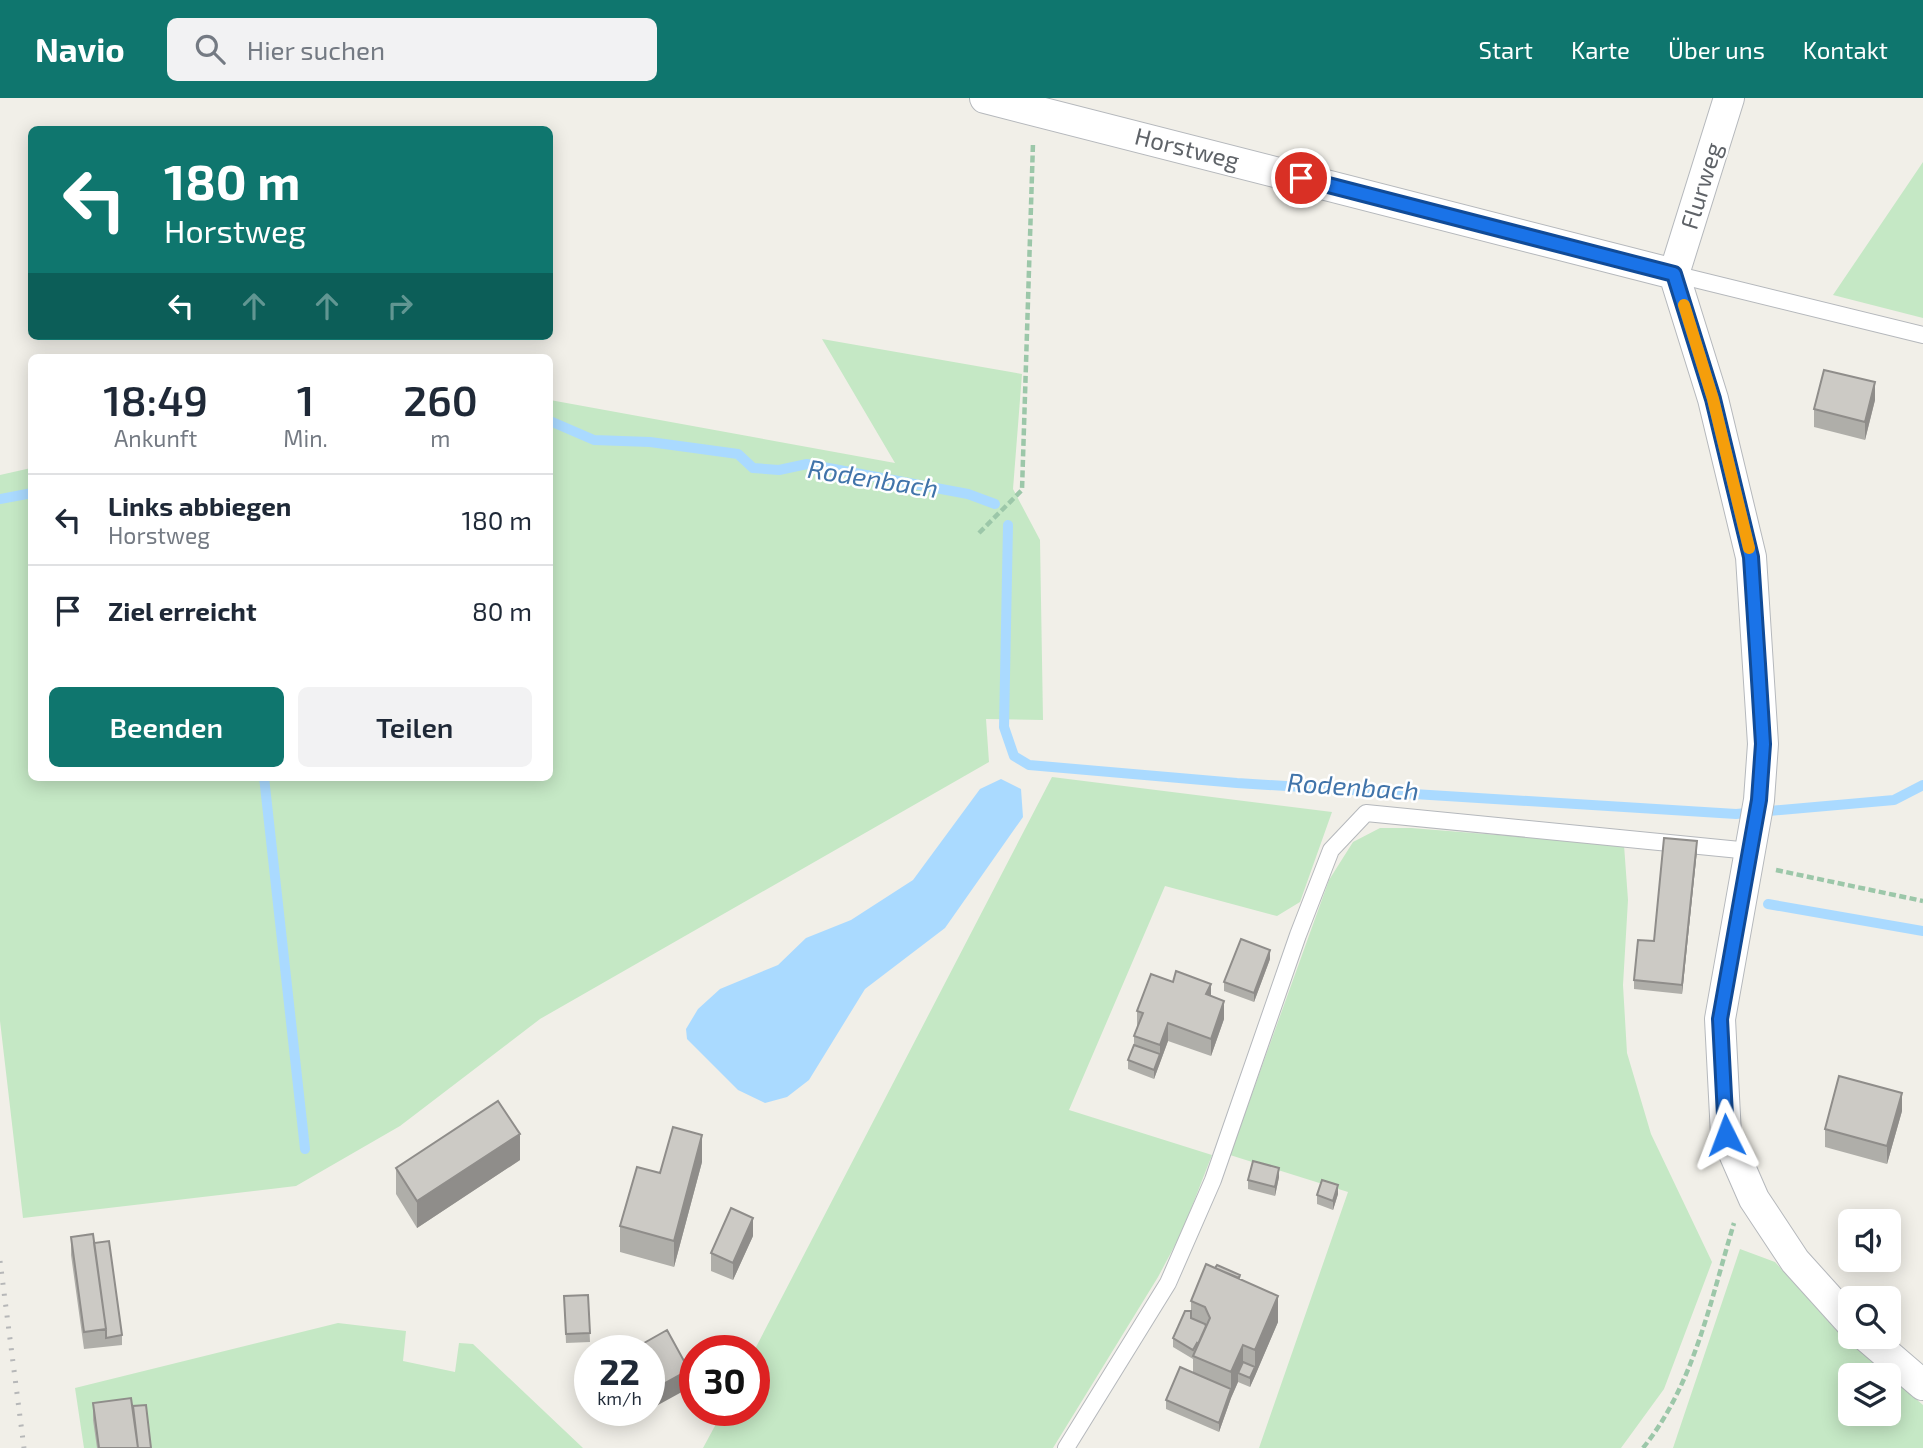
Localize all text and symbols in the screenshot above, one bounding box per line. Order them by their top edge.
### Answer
search box [167,18,657,81]
text: Navio [35,29,125,69]
icon: search [191,30,229,68]
text: Hier suchen [247,34,385,65]
text: Start [1479,35,1533,64]
text: Karte [1571,35,1630,64]
text: Über uns [1668,35,1765,64]
text: Kontakt [1803,35,1888,64]
street label: Horstweg [1132,121,1243,175]
street label: Flurweg [1674,139,1727,233]
pin [1271,148,1331,208]
text: 180 m [164,151,300,210]
icon: left [49,154,140,245]
icon: arrive [1282,159,1320,197]
text: Horstweg [164,211,306,249]
icon: left [162,287,200,325]
icon: ahead [235,287,273,325]
icon: ahead [308,287,346,325]
icon: right [381,287,419,325]
text: 18:49 [103,374,208,424]
text: 1 [297,374,314,424]
text: 260 [403,374,478,424]
text: Ankunft [114,424,197,452]
text: Min. [283,424,328,452]
text: m [430,424,450,452]
water label: Rodenbach [806,452,941,503]
text: Links abbiegen [108,490,292,521]
icon: left [49,501,87,539]
text: 180 m [462,504,532,535]
text: Horstweg [108,521,210,549]
icon: arrive [49,592,87,630]
text: Ziel erreicht [108,595,257,626]
text: 80 m [472,595,532,626]
button: Beenden [49,687,284,767]
button: Teilen [298,687,532,767]
water label: Rodenbach [1286,765,1420,806]
position arrow [1689,1098,1763,1172]
map controls [1838,1209,1901,1426]
button: sound [1838,1209,1901,1272]
button: search [1838,1286,1901,1349]
speed limit sign: 30 [679,1335,770,1426]
text: 22 [599,1350,640,1392]
button: layers [1838,1363,1901,1426]
text: km/h [597,1387,642,1409]

